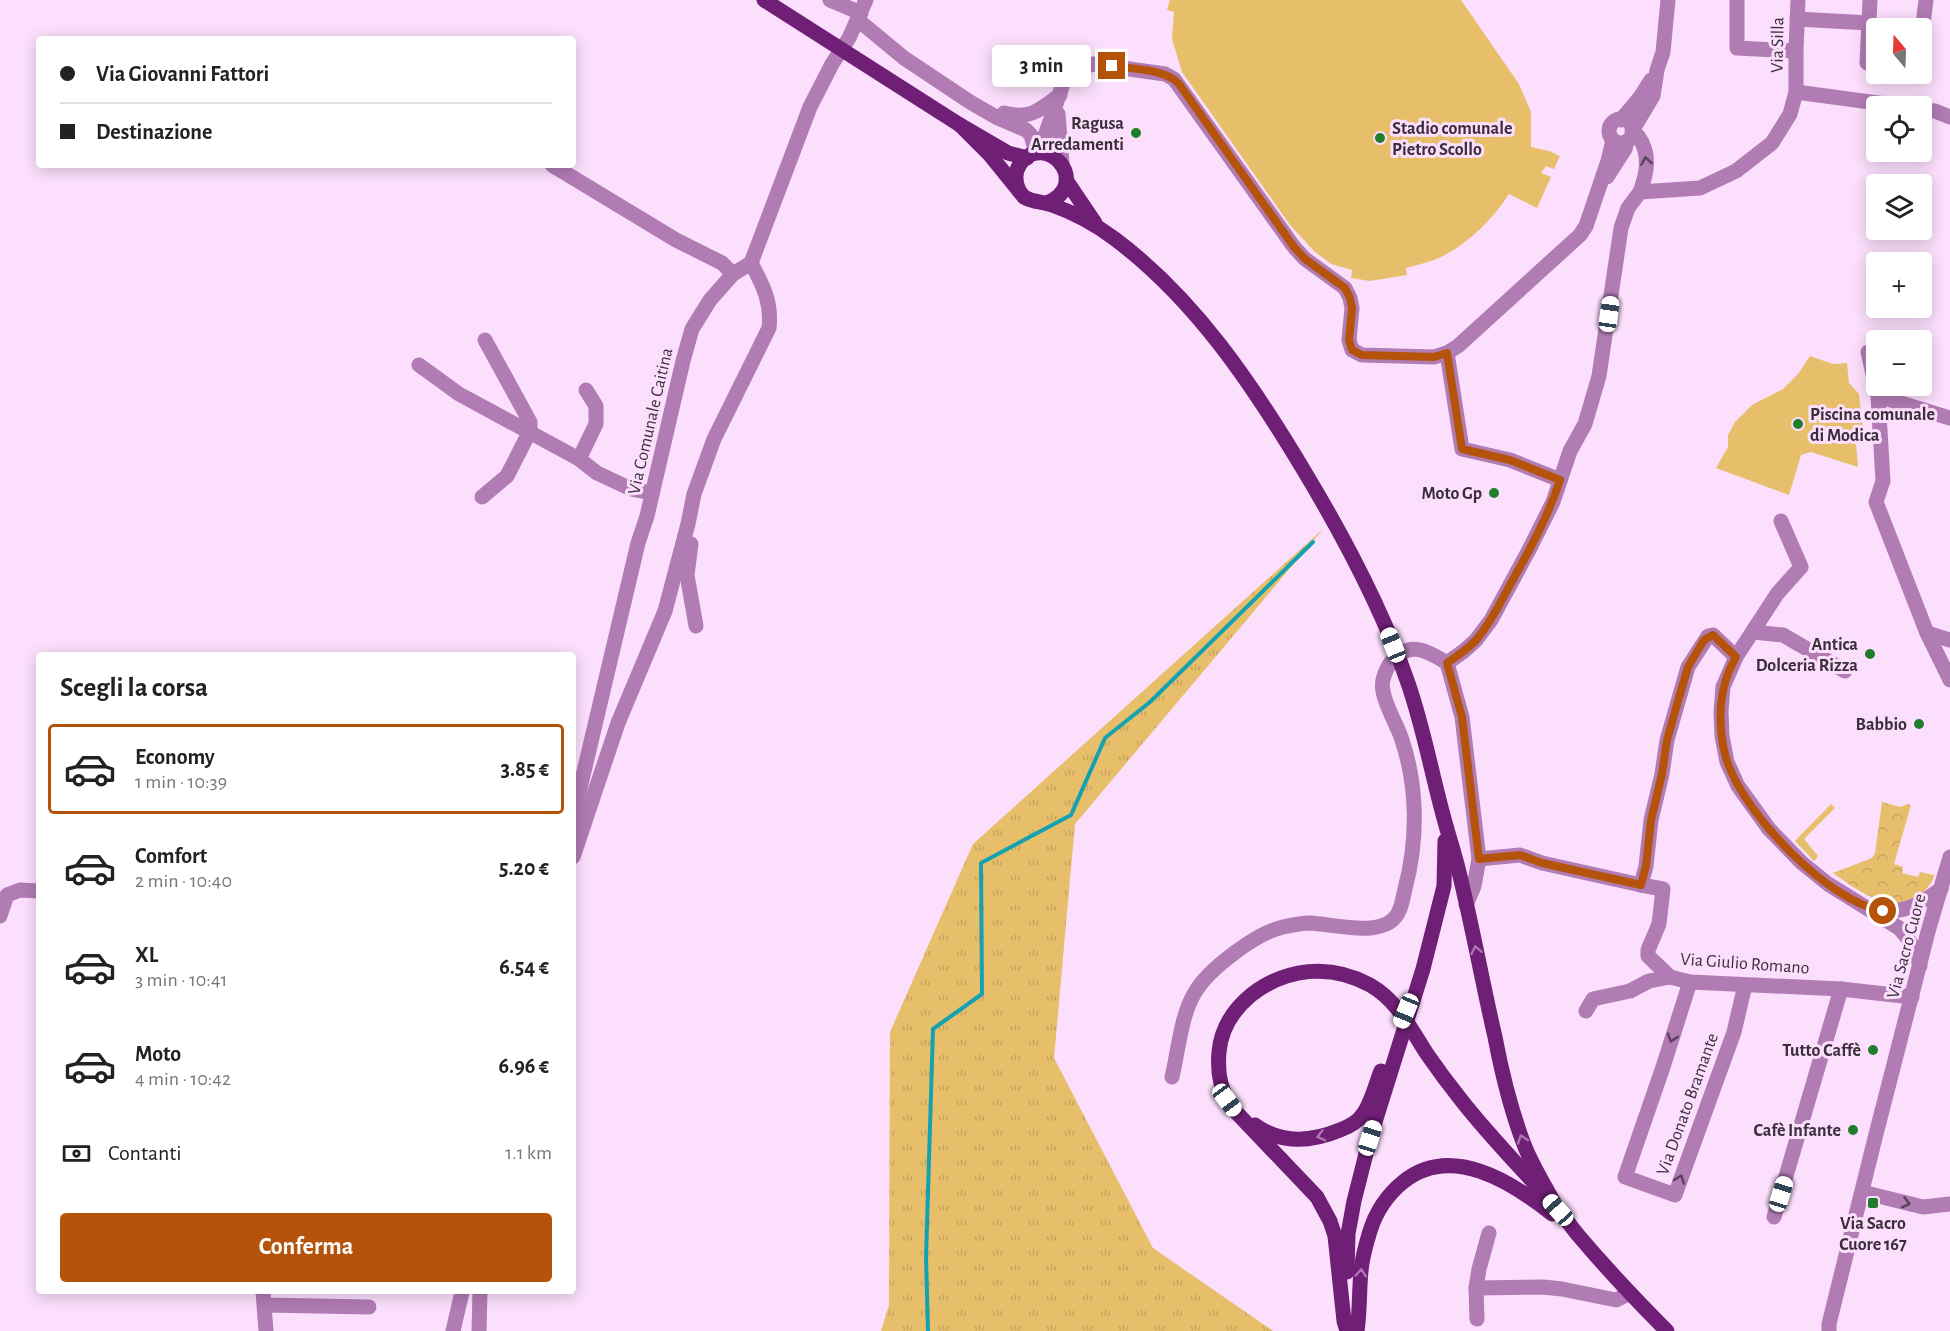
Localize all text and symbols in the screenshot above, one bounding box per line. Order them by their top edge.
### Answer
street label: Via Silla [1769,17,1787,73]
north arrow [1866,18,1932,84]
map controls [1866,18,1932,396]
callout: 3 min [992,45,1091,87]
route end [1098,52,1125,79]
text: 3 min [1020,56,1063,76]
text: Via Giovanni Fattori [96,63,269,85]
button: locate [1866,96,1932,162]
place label: Ragusa Arredamenti [1031,115,1124,154]
place label: Stadio comunale Pietro Scollo [1392,120,1512,159]
text: Destinazione [96,121,212,143]
marker: Ragusa Arredamenti [1129,126,1143,140]
marker: Stadio comunale Pietro Scollo [1373,131,1387,145]
one-way arrow [1640,156,1652,165]
button: layers [1866,174,1932,240]
button: + [1866,252,1932,318]
car [1598,295,1620,333]
button: − [1866,330,1932,396]
street label: Via Comunale Caitina [625,346,677,496]
place label: Piscina comunale di Modica [1810,406,1935,445]
marker: Piscina comunale di Modica [1791,417,1805,431]
place label: Moto Gp [1422,485,1482,503]
marker: Moto Gp [1487,486,1501,500]
car [1378,625,1408,665]
place label: Antica Dolceria Rizza [1756,636,1858,675]
marker: Antica Dolceria Rizza [1863,647,1877,661]
text: Scegli la corsa [60,674,208,701]
place label: Babbio [1856,716,1907,734]
marker: Babbio [1912,717,1926,731]
icon: car [63,742,117,796]
text: Economy [135,746,215,768]
text: 3.85 € [501,758,549,780]
text: 1 min · 10:39 [135,772,227,792]
icon: car [63,841,117,895]
text: Comfort [135,845,207,867]
text: 5.20 € [499,857,549,879]
text: 2 min · 10:40 [135,871,232,891]
street label: Via Sacro Cuore [1884,892,1930,1001]
route start [1869,897,1896,924]
icon: car [63,940,117,994]
text: XL [135,944,158,966]
one-way arrow [1470,945,1483,955]
street label: Via Giulio Romano [1680,951,1810,978]
text: 6.54 € [499,956,549,978]
text: 3 min · 10:41 [135,970,227,990]
car [1391,991,1421,1031]
street label: Via Donato Bramante [1654,1031,1722,1178]
one-way arrow [1667,1032,1679,1043]
icon: car [63,1039,117,1093]
place label: Tutto Caffè [1782,1042,1861,1060]
text: Moto [135,1043,181,1065]
marker: Tutto Caffè [1866,1043,1880,1057]
text: 6.96 € [498,1055,549,1077]
text: 4 min · 10:42 [135,1069,231,1089]
car [1209,1080,1245,1120]
car [1356,1118,1384,1158]
place label: Cafè Infante [1753,1122,1841,1140]
marker: Cafè Infante [1846,1123,1860,1137]
one-way arrow [1316,1129,1326,1142]
one-way arrow [1517,1134,1530,1145]
icon: cash [60,1137,93,1170]
text: Contanti [108,1142,182,1164]
text: 1.1 km [505,1143,552,1163]
car [1767,1174,1795,1214]
one-way arrow [1673,1175,1686,1185]
car [1539,1191,1577,1229]
one-way arrow [1900,1195,1910,1208]
marker: Via Sacro Cuore 167 [1866,1196,1880,1210]
button: Conferma [60,1213,552,1282]
place label: Via Sacro Cuore 167 [1839,1215,1907,1254]
one-way arrow [1354,1268,1367,1277]

